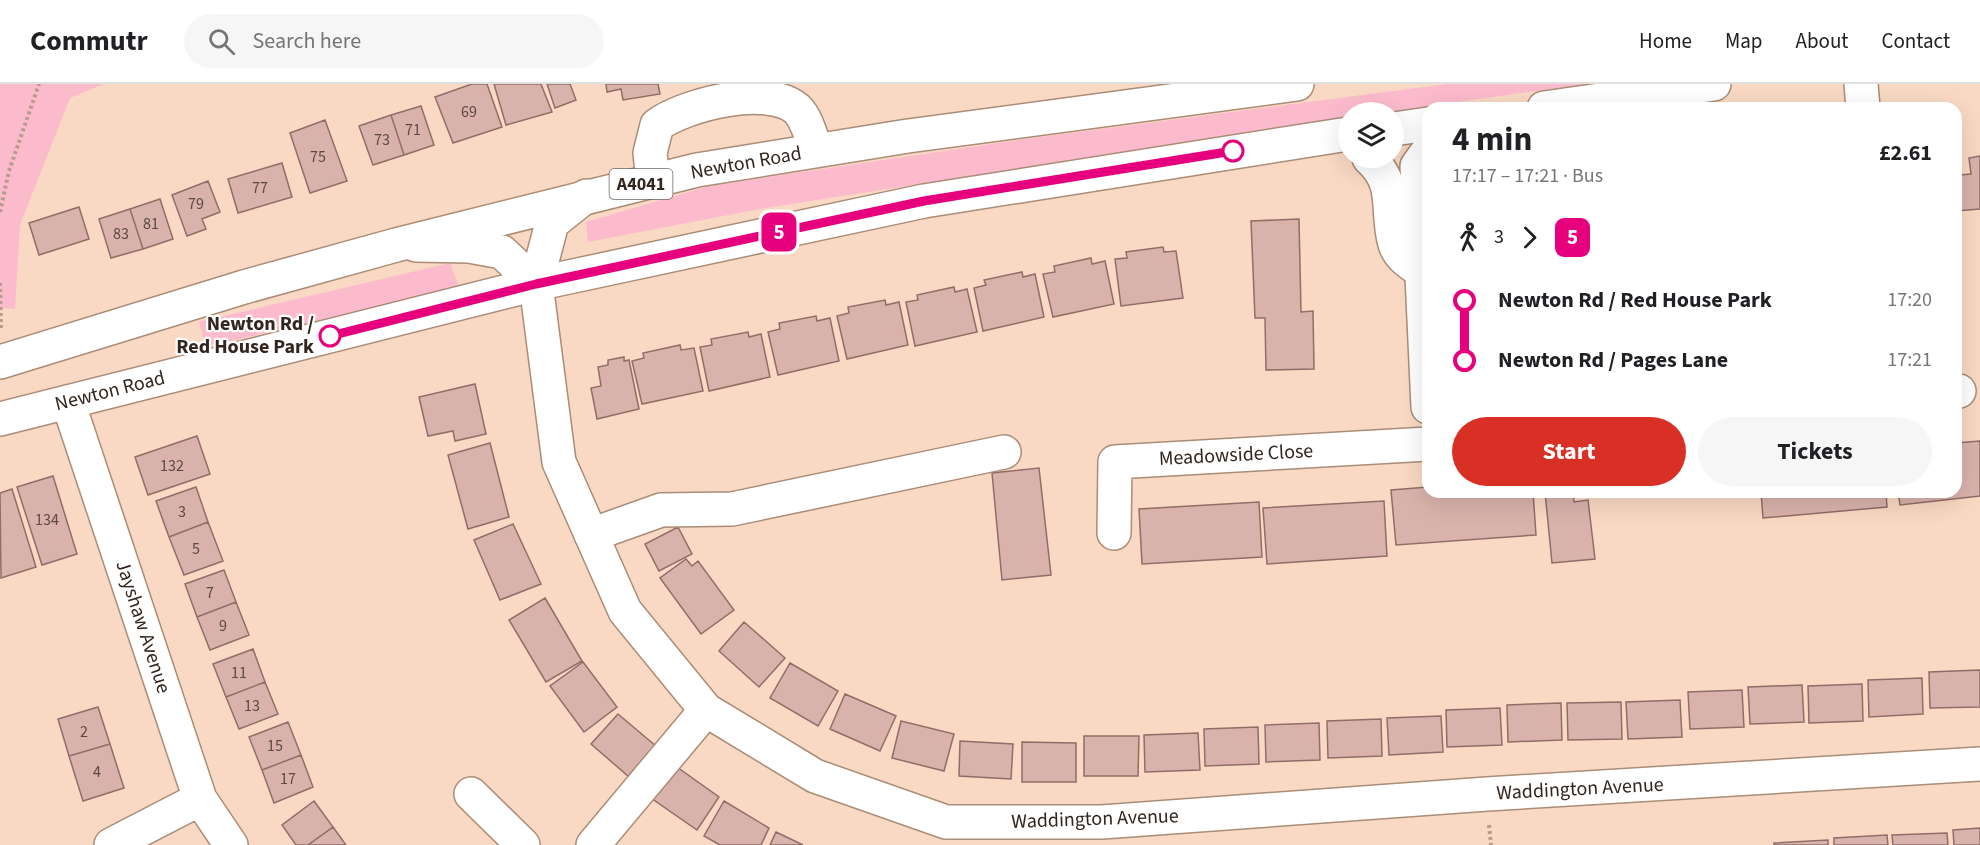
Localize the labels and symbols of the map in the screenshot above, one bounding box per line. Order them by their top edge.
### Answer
house number: 69 [461,101,477,123]
house number: 71 [405,119,421,141]
house number: 73 [374,129,390,151]
street label: Newton Road [688,139,804,187]
unlabelled marker [1222,140,1244,162]
house number: 75 [310,146,326,168]
road number: A4041 [610,169,672,199]
house number: 77 [252,177,268,199]
house number: 79 [188,193,204,215]
line badge: 5 [760,212,798,252]
house number: 81 [143,213,159,235]
house number: 83 [113,223,129,245]
place label: Newton Rd / Red House Park [176,310,314,361]
marker: Newton Rd / Red House Park [319,325,341,347]
street label: Newton Road [52,364,168,418]
street label: Meadowside Close [1158,437,1314,473]
house number: 132 [160,455,184,477]
house number: 3 [178,501,186,523]
house number: 134 [35,509,59,531]
house number: 5 [192,538,200,560]
street label: Jayshaw Avenue [108,557,178,697]
house number: 7 [206,582,214,604]
house number: 9 [219,615,227,637]
house number: 11 [231,662,247,684]
house number: 13 [244,695,260,717]
house number: 2 [80,721,88,743]
house number: 15 [267,735,283,757]
house number: 4 [93,761,101,783]
house number: 17 [280,768,296,790]
street label: Waddington Avenue [1496,771,1664,807]
street label: Waddington Avenue [1011,802,1179,836]

